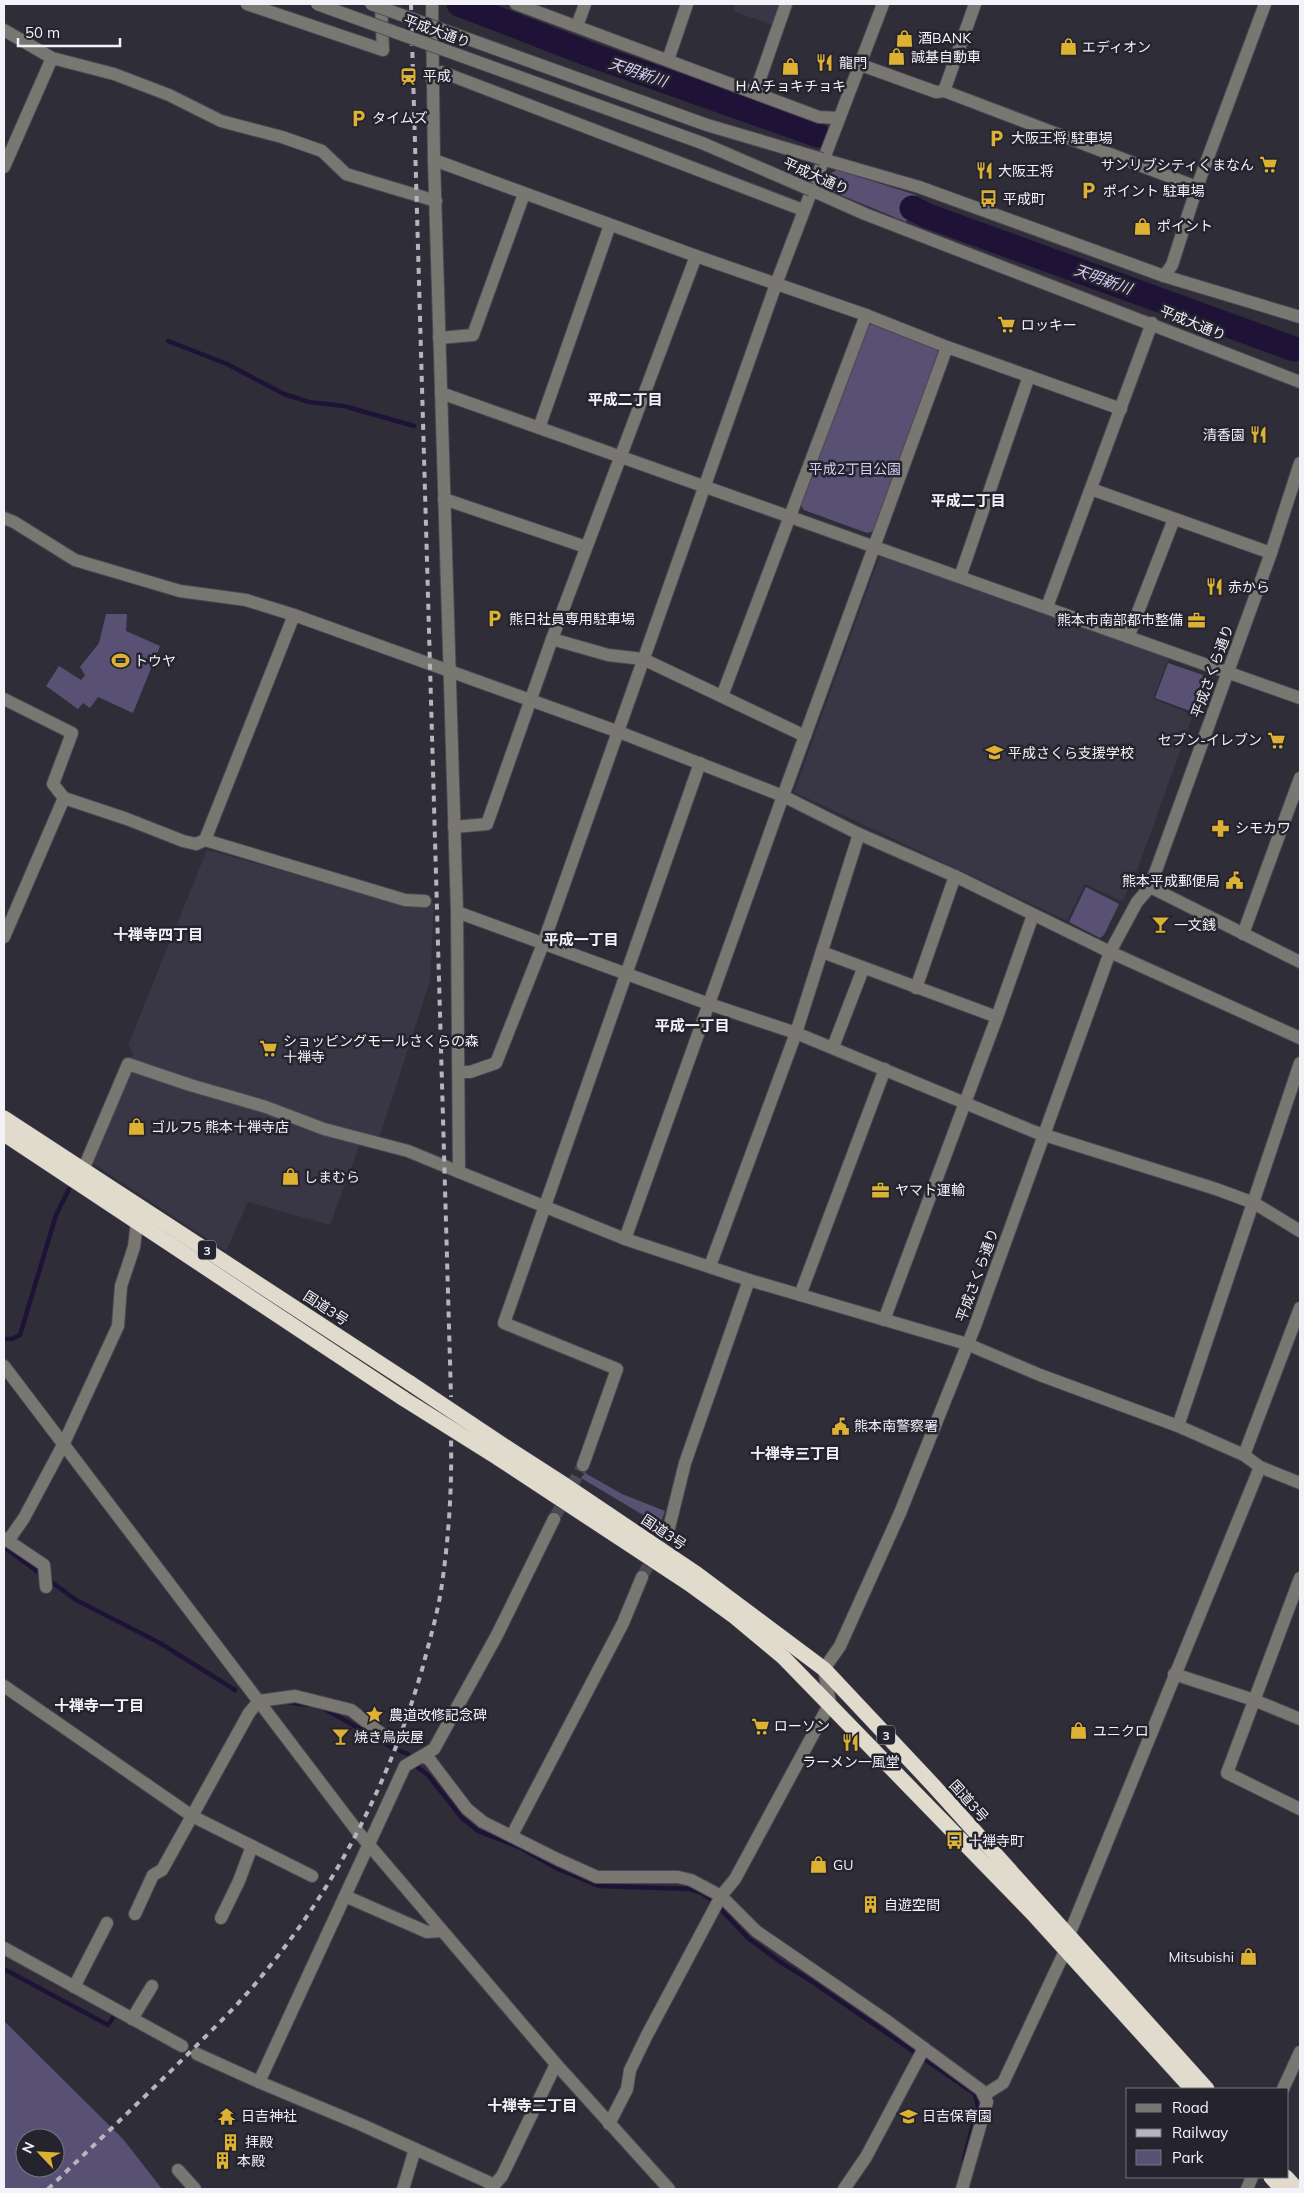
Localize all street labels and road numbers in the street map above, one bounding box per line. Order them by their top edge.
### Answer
street label: 平成大通り [401,11,473,51]
street label: 平成大通り [780,154,852,198]
street label: 平成大通り [1157,302,1229,344]
street label: 平成さくら通り [1187,622,1237,720]
street label: 平成さくら通り [952,1226,1002,1324]
road number: 3 [198,1240,216,1260]
street label: 国道3号 [300,1287,352,1329]
street label: 国道3号 [638,1510,690,1554]
road number: 3 [877,1726,895,1744]
street label: 国道3号 [945,1776,993,1826]

